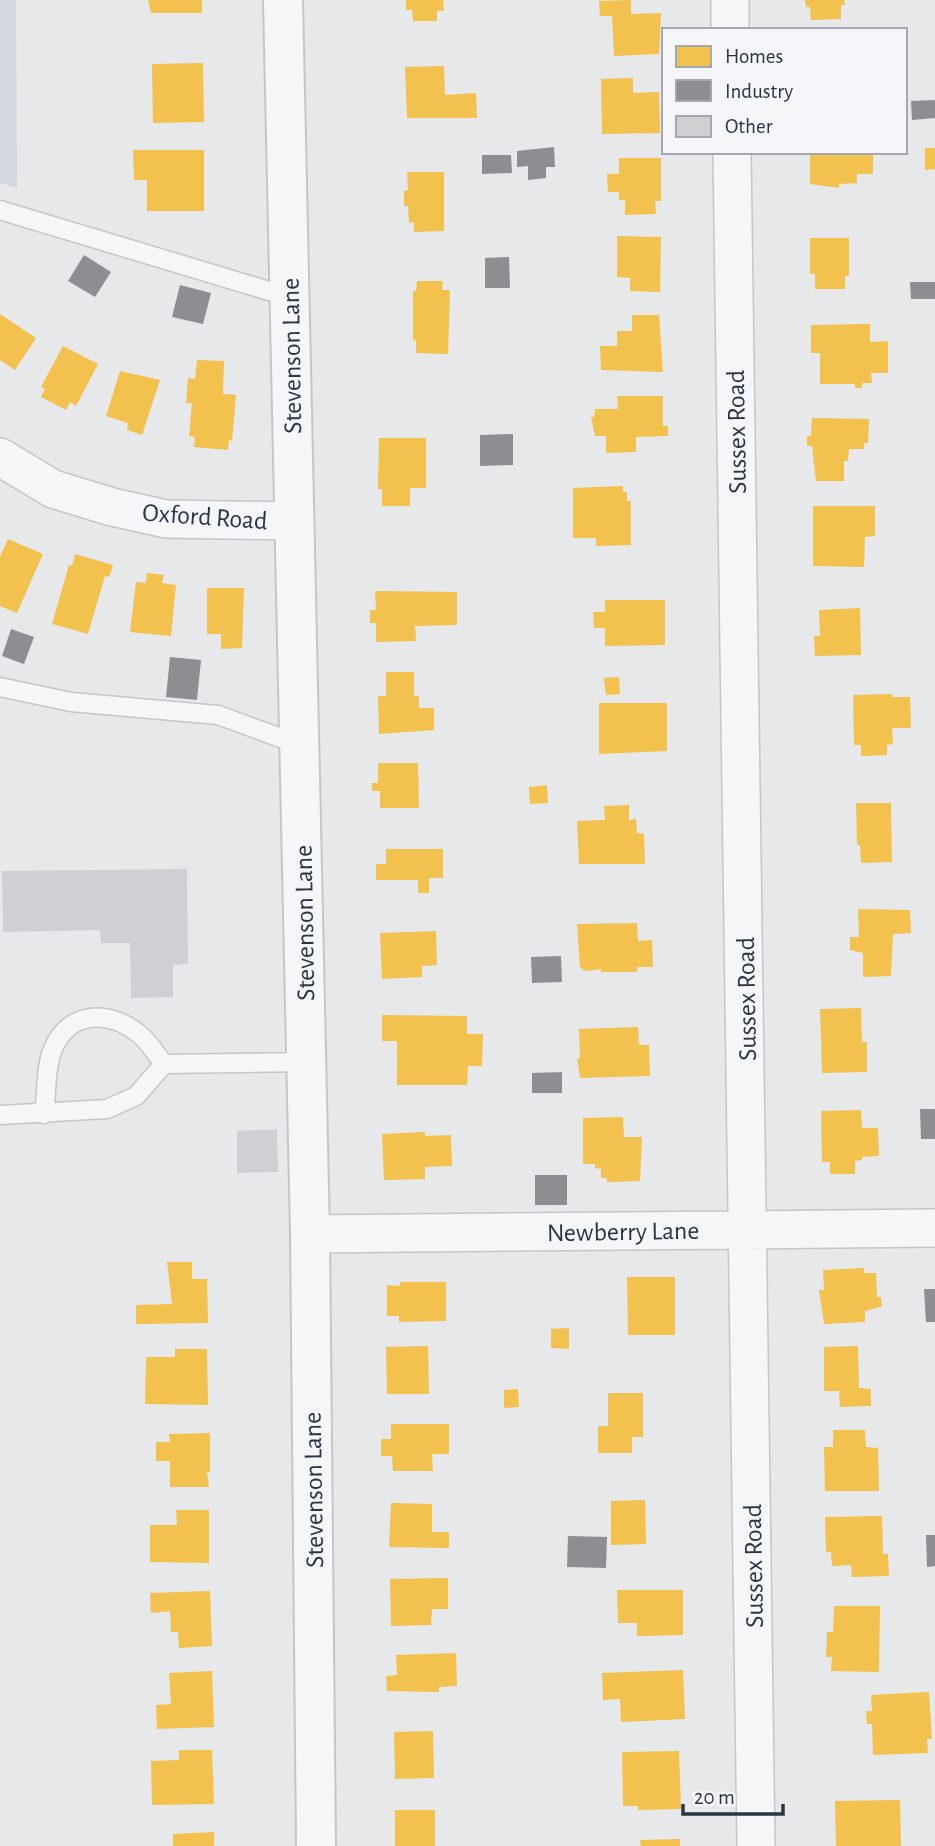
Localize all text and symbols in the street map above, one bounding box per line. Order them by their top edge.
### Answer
legend [662,28,907,154]
text: Homes [725,46,783,67]
text: Industry [725,81,793,102]
text: Other [725,116,773,137]
street label: Stevenson Lane [278,278,306,434]
street label: Sussex Road [723,370,751,494]
street label: Oxford Road [141,500,268,534]
street label: Stevenson Lane [291,845,319,1001]
street label: Sussex Road [733,937,761,1061]
street label: Newberry Lane [547,1218,700,1246]
street label: Stevenson Lane [300,1412,328,1568]
street label: Sussex Road [740,1504,768,1628]
scale bar [683,1772,783,1816]
text: 20 m [694,1787,735,1808]

